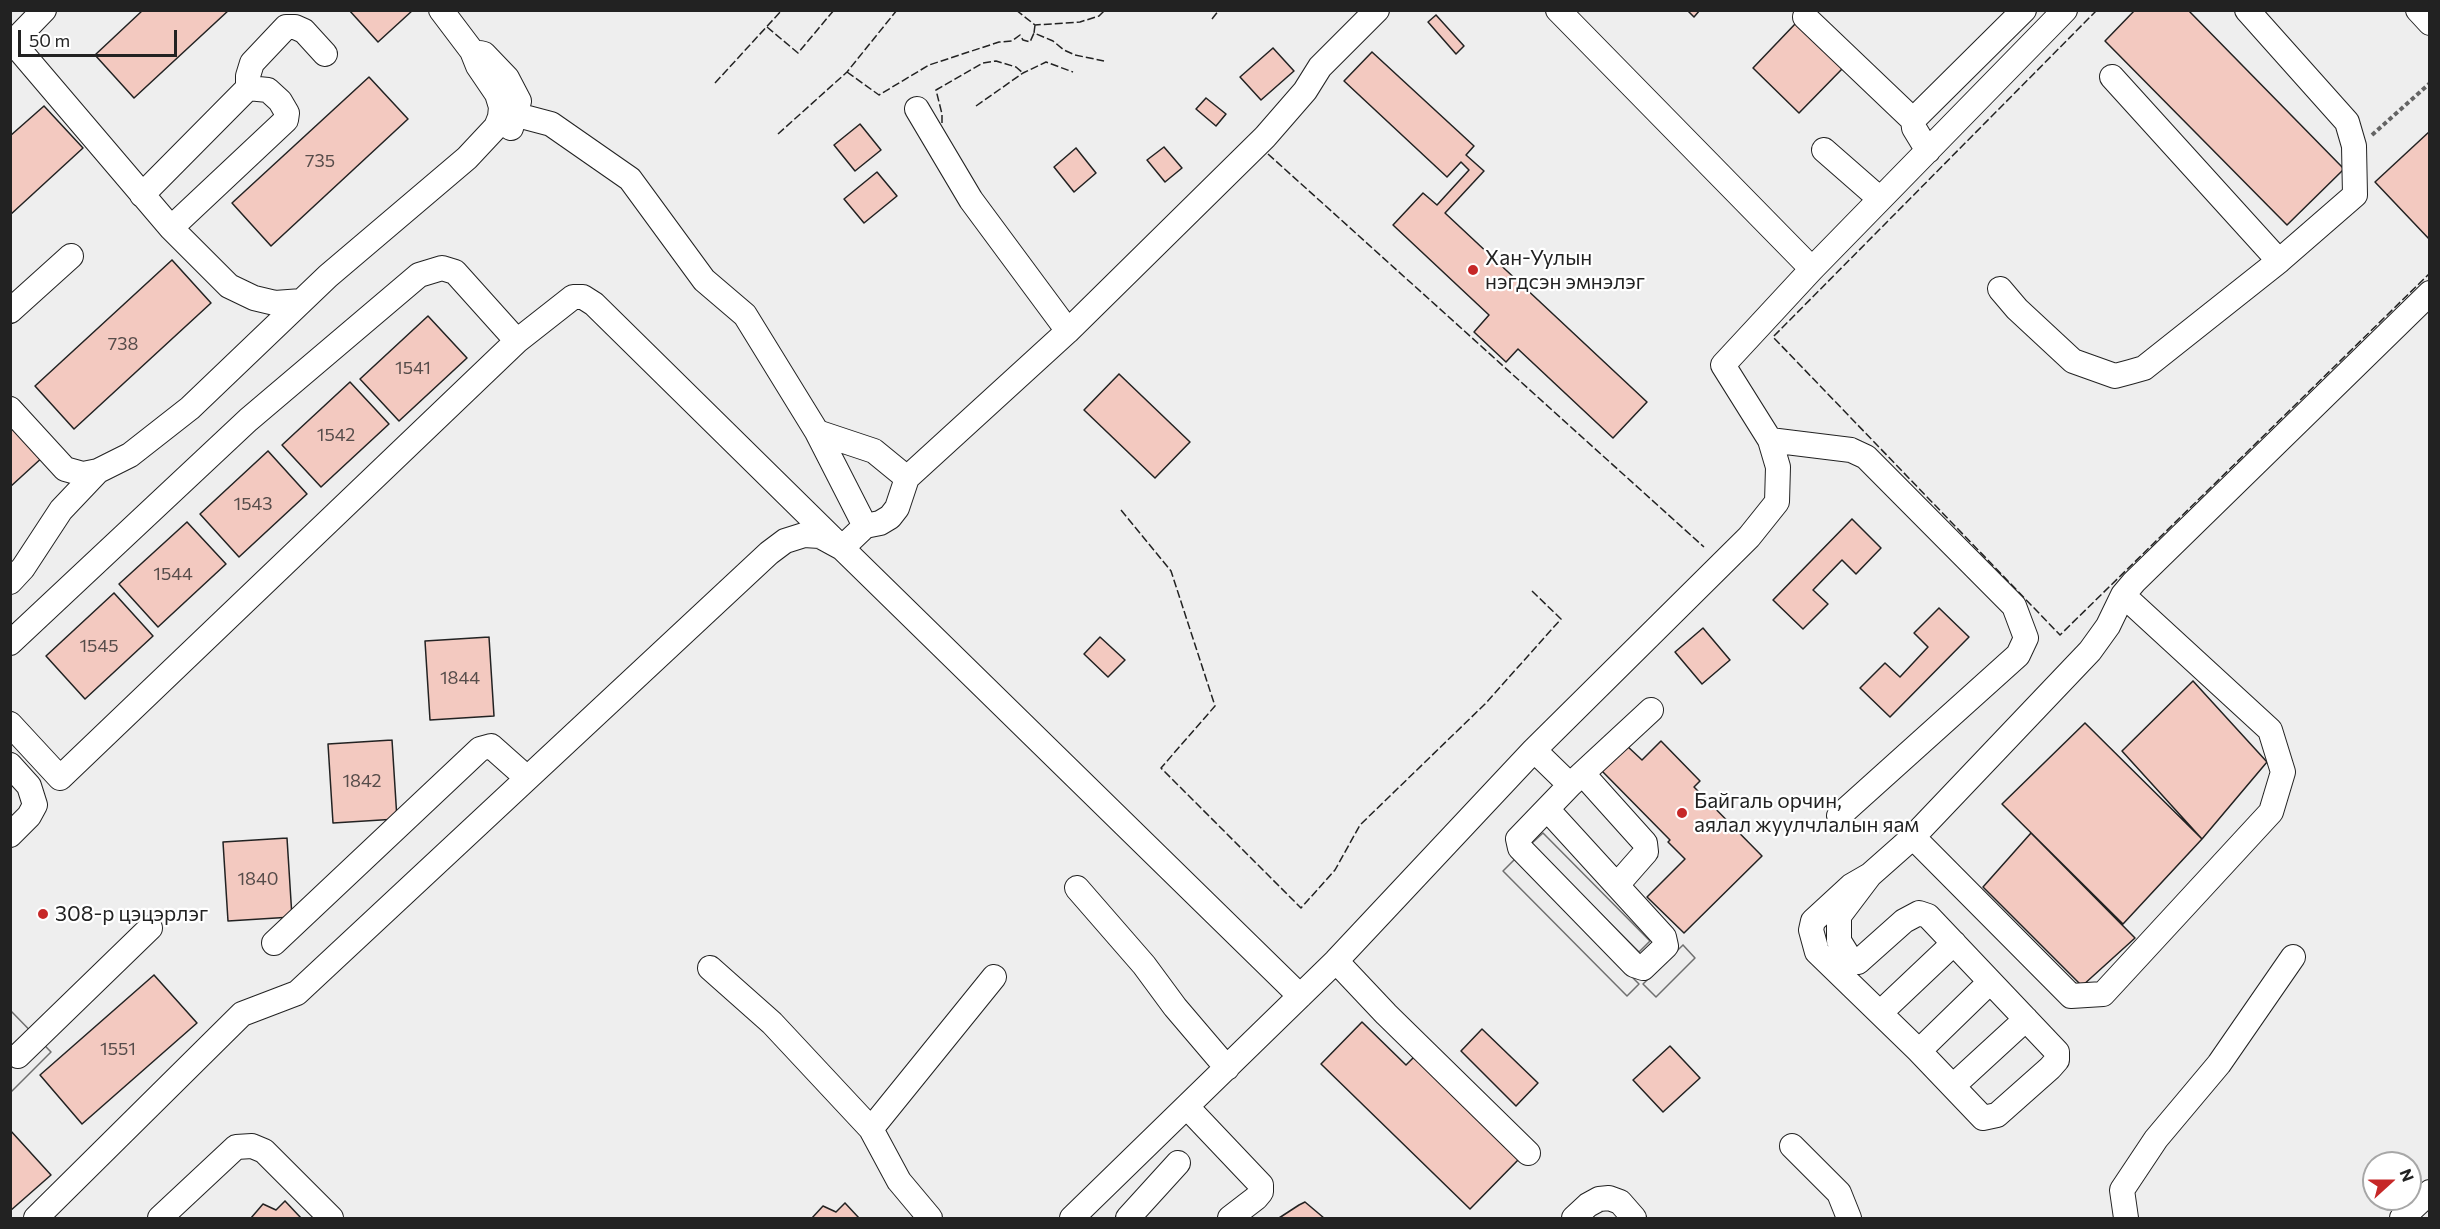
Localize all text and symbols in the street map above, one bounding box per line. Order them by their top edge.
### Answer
scale bar [21,18,180,56]
text: 50 m [29,29,70,51]
house number: 735 [305,150,335,172]
place label: Хан-Уулын нэгдсэн эмнэлэг [1485,245,1645,295]
marker: Хан-Уулын нэгдсэн эмнэлэг [1466,263,1480,277]
house number: 738 [108,333,138,355]
house number: 1541 [395,357,431,379]
house number: 1542 [317,424,355,446]
house number: 1543 [233,493,273,515]
house number: 1544 [153,563,193,585]
house number: 1545 [79,635,119,657]
house number: 1844 [440,667,480,689]
house number: 1842 [342,770,382,792]
place label: Байгаль орчин, аялал жуулчлалын яам [1694,788,1919,838]
marker: Байгаль орчин, аялал жуулчлалын яам [1675,806,1689,820]
house number: 1840 [237,868,279,890]
place label: 308-р цэцэрлэг [55,901,208,927]
marker: 308-р цэцэрлэг [36,907,50,921]
house number: 1551 [100,1038,136,1060]
north arrow [2362,1151,2422,1211]
text: N [2396,1166,2418,1184]

